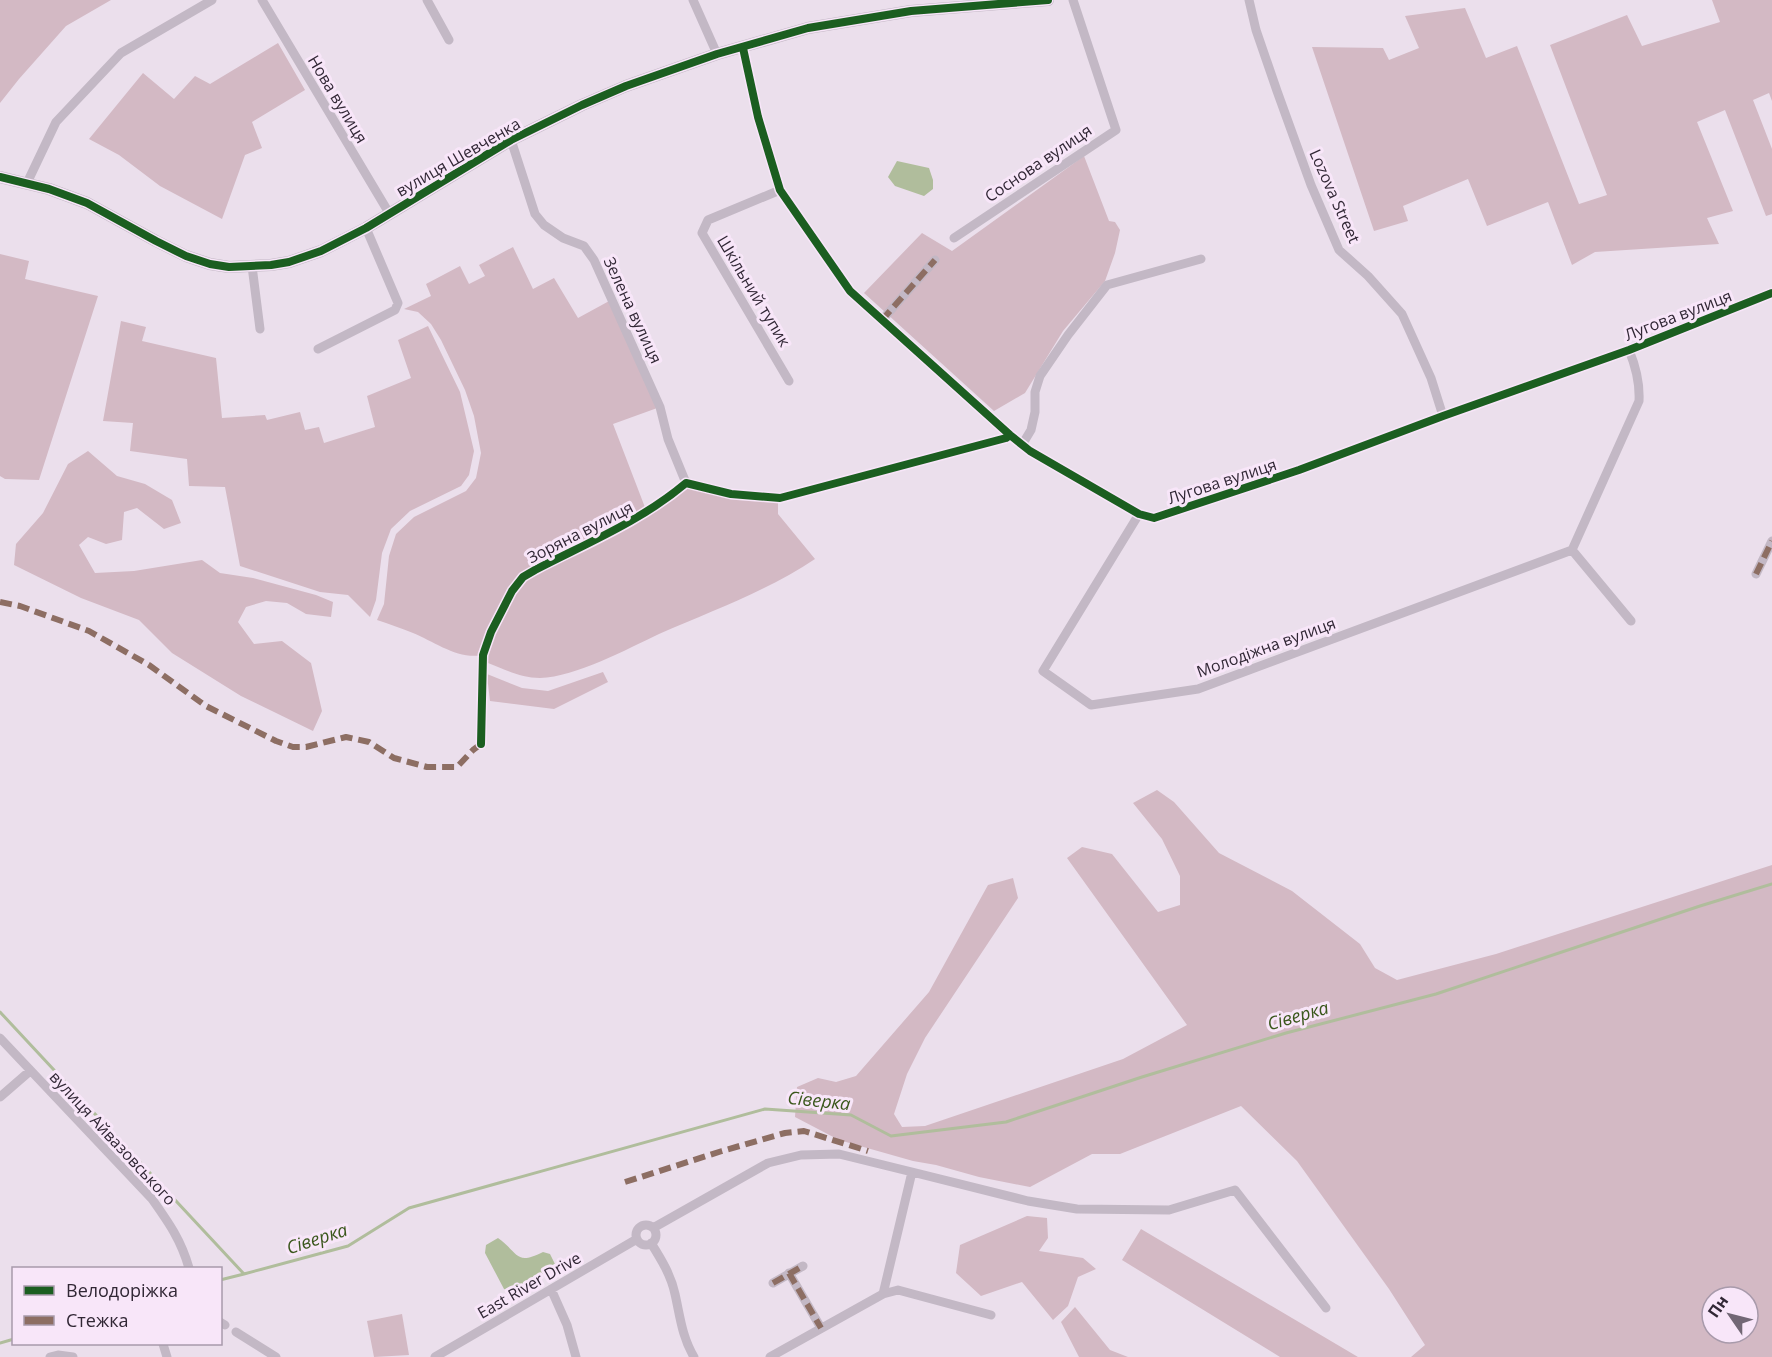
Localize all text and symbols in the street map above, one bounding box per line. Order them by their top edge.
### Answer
street label: Нова вулиця [303,51,373,147]
street label: вулиця Шевченка [392,112,524,202]
street label: Соснова вулиця [980,119,1096,207]
street label: Lozova Street [1304,145,1366,247]
street label: Шкільний тупик [712,231,796,351]
street label: Зелена вулиця [599,253,667,367]
street label: Лугова вулиця [1621,284,1735,346]
street label: Лугова вулиця [1165,453,1279,509]
street label: Зоряна вулиця [523,496,637,568]
street label: Молодіжна вулиця [1193,612,1339,682]
water label: Сіверка [1264,995,1331,1035]
street label: вулиця Айвазовського [45,1066,181,1210]
water label: Сіверка [787,1085,852,1115]
water label: Сіверка [283,1217,350,1259]
street label: Еаst Rіvеr Drive [473,1246,585,1324]
legend [12,1267,222,1345]
text: Велодоріжка [66,1278,178,1302]
north arrow [1700,1285,1760,1345]
text: Пн [1702,1291,1733,1322]
text: Стежка [66,1308,128,1332]

